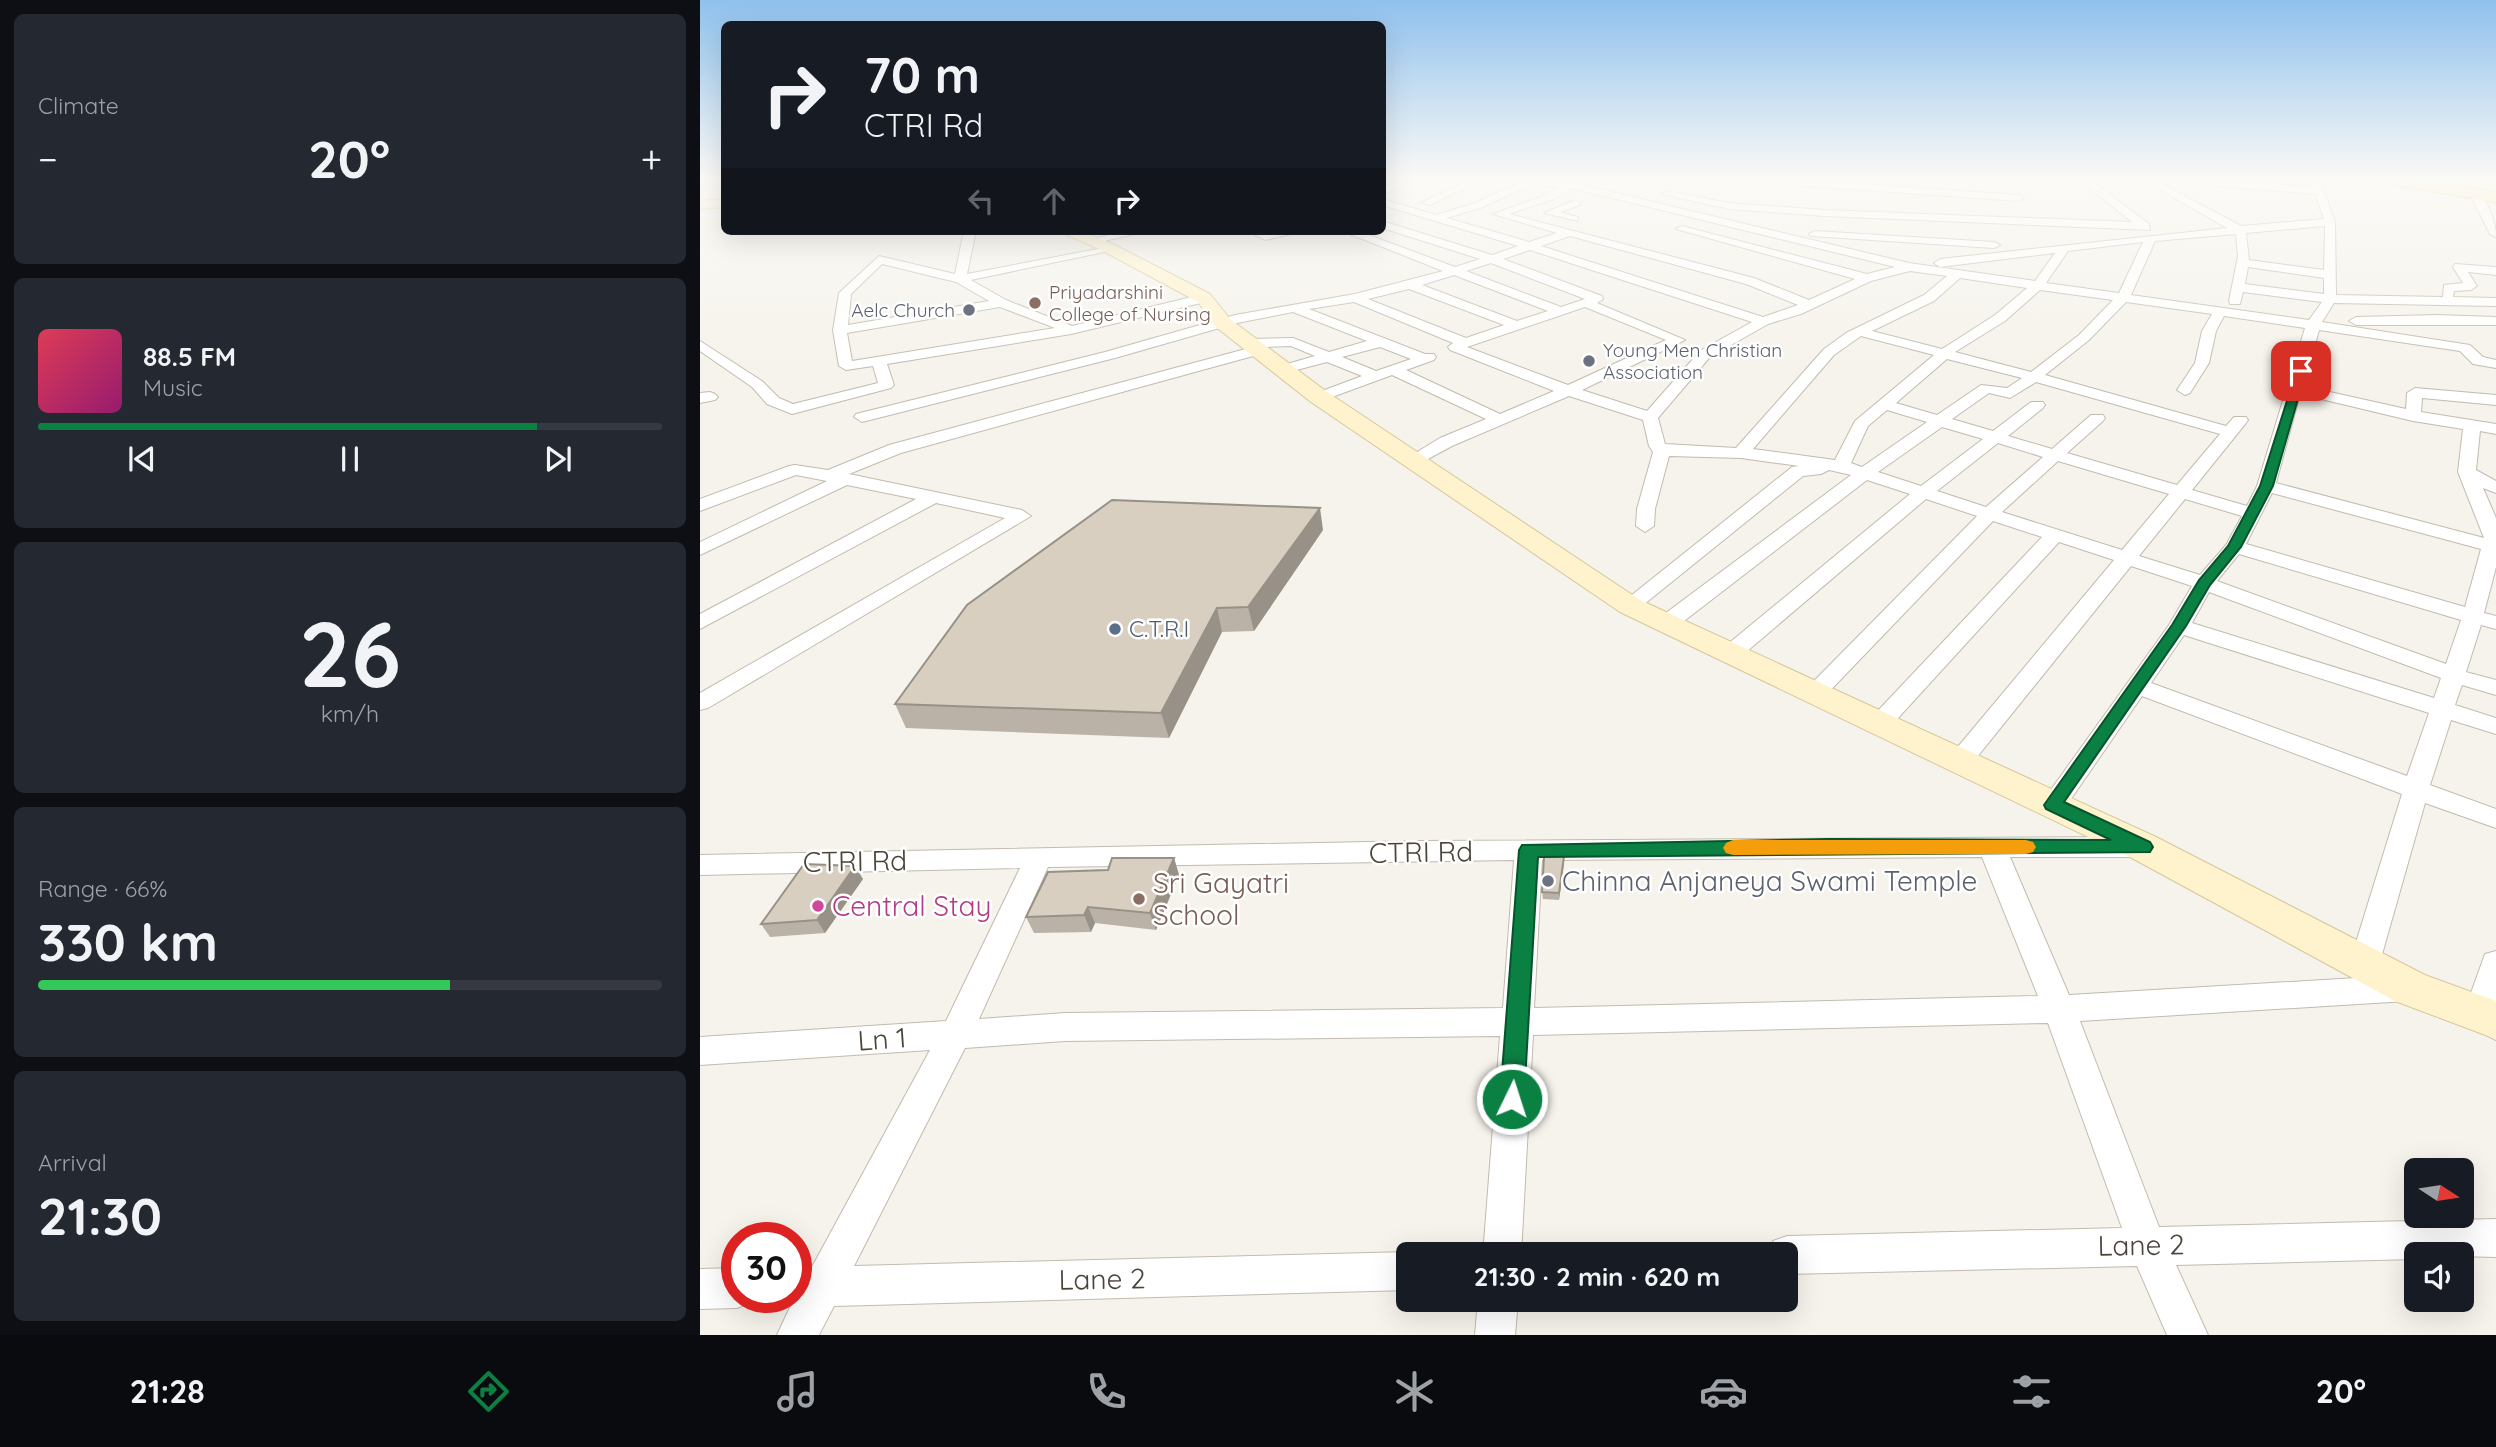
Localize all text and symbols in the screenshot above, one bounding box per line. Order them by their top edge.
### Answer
text: 70 m [864,44,980,105]
icon: right [749,49,840,140]
text: Climate [38,91,119,120]
text: CTRI Rd [864,105,983,145]
text: 20° [308,126,390,191]
text: − [38,135,58,183]
text: + [641,135,662,183]
icon: left [962,182,1000,220]
icon: ahead [1035,182,1073,220]
icon: right [1108,182,1146,220]
place label: Priyadarshini College of Nursing [1049,280,1211,326]
marker: Priyadarshini College of Nursing [1027,295,1043,311]
place label: Aelc Church [851,298,955,322]
marker: Aelc Church [961,302,977,318]
place label: Young Men Christian Association [1603,338,1782,384]
text: 88.5 FM [143,340,236,373]
pin [2271,341,2331,401]
icon: arrive [2282,352,2320,390]
marker: Young Men Christian Association [1581,353,1597,369]
text: Music [143,373,203,402]
icon: previous [123,440,161,478]
icon: pause [331,440,369,478]
icon: next [539,440,577,478]
text: 26 [299,596,401,710]
place label: C.T.R.I [1129,614,1189,643]
marker: C.T.R.I [1107,621,1123,637]
text: km/h [321,699,379,728]
street label: CTRI Rd [1369,833,1473,870]
street label: CTRI Rd [803,842,907,879]
place label: Chinna Anjaneya Swami Temple [1562,863,1977,898]
place label: Sri Gayatri School [1153,865,1289,932]
marker: Chinna Anjaneya Swami Temple [1540,873,1556,889]
text: Range · 66% [38,874,167,903]
place label: Central Stay [832,888,991,923]
marker: Sri Gayatri School [1131,891,1147,907]
marker: Central Stay [810,898,826,914]
text: 330 km [38,909,218,974]
street label: Ln 1 [856,1019,908,1058]
position arrow [1475,1062,1549,1136]
text: Arrival [38,1148,107,1177]
north arrow [2404,1158,2474,1228]
map controls [2404,1158,2474,1312]
text: 21:30 [38,1183,162,1248]
speed limit sign: 30 [721,1222,812,1313]
street label: Lane 2 [2097,1226,2185,1263]
button: sound [2404,1242,2474,1312]
street label: Lane 2 [1058,1260,1146,1297]
text: 21:30 · 2 min · 620 m [1474,1260,1720,1293]
icon: directions [464,1367,513,1416]
icon: music [773,1367,822,1416]
icon: phone [1082,1367,1131,1416]
icon: climate [1390,1367,1439,1416]
icon: car [1699,1367,1748,1416]
icon: filters [2007,1367,2056,1416]
text: 21:28 [130,1371,205,1411]
text: 20° [2316,1371,2366,1411]

